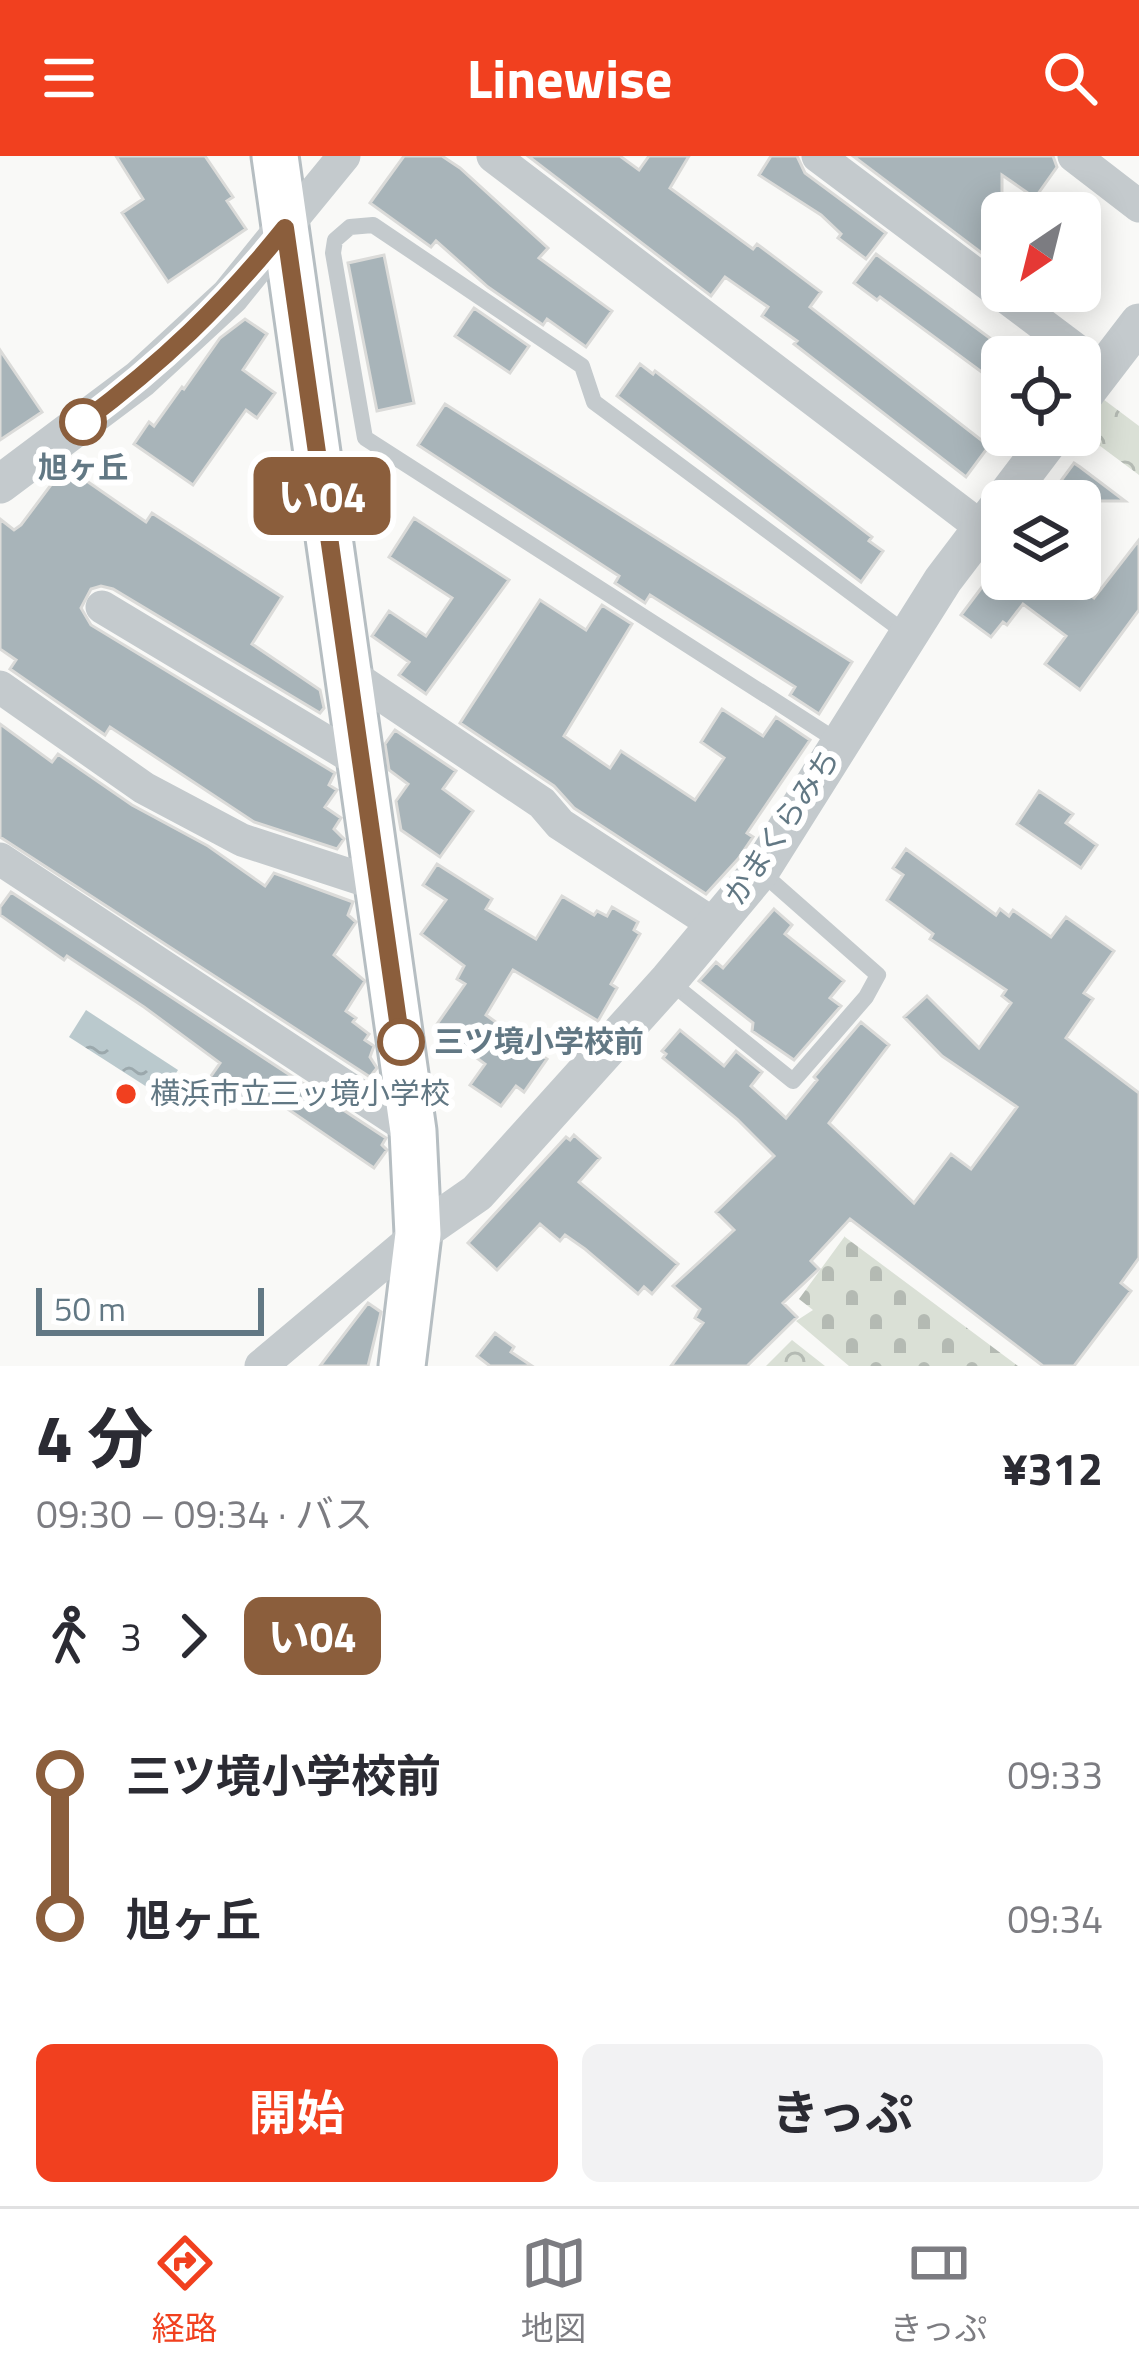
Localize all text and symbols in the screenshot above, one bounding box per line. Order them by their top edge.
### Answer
text: Linewise [467,37,672,119]
icon: menu [36,45,102,111]
icon: search [1037,45,1103,111]
north arrow [981,192,1101,312]
map controls [981,192,1101,600]
button: locate [981,336,1101,456]
marker: 旭ヶ丘 [61,400,105,444]
place label: 旭ヶ丘 [38,444,128,490]
line badge: い04 [253,457,391,535]
text: い04 [277,464,367,528]
button: layers [981,480,1101,600]
street label: かまくらみち [712,739,851,914]
place label: 三ツ境小学校前 [434,1018,644,1064]
marker: 三ツ境小学校前 [379,1020,423,1064]
place label: 横浜市立三ッ境小学校 [150,1070,450,1116]
marker: 横浜市立三ッ境小学校 [113,1081,139,1107]
scale bar [36,1282,264,1335]
text: 50 m [54,1284,126,1334]
text: 4 分 [36,1387,153,1488]
text: ¥312 [1002,1434,1103,1502]
text: 09:30 – 09:34 · バス [36,1484,373,1543]
icon: walk [36,1603,102,1669]
icon: forward [160,1603,226,1669]
text: い04 [268,1604,357,1668]
text: 3 [120,1607,142,1666]
text: 三ツ境小学校前 [126,1741,441,1809]
text: 09:33 [1007,1745,1103,1804]
text: 旭ヶ丘 [126,1885,261,1953]
text: 09:34 [1007,1889,1103,1948]
button: 開始 [36,2044,558,2182]
button: きっぷ [582,2044,1103,2182]
tab: 経路 [152,2230,218,2353]
tab: 地図 [521,2230,587,2353]
tab: きっぷ [890,2230,987,2353]

